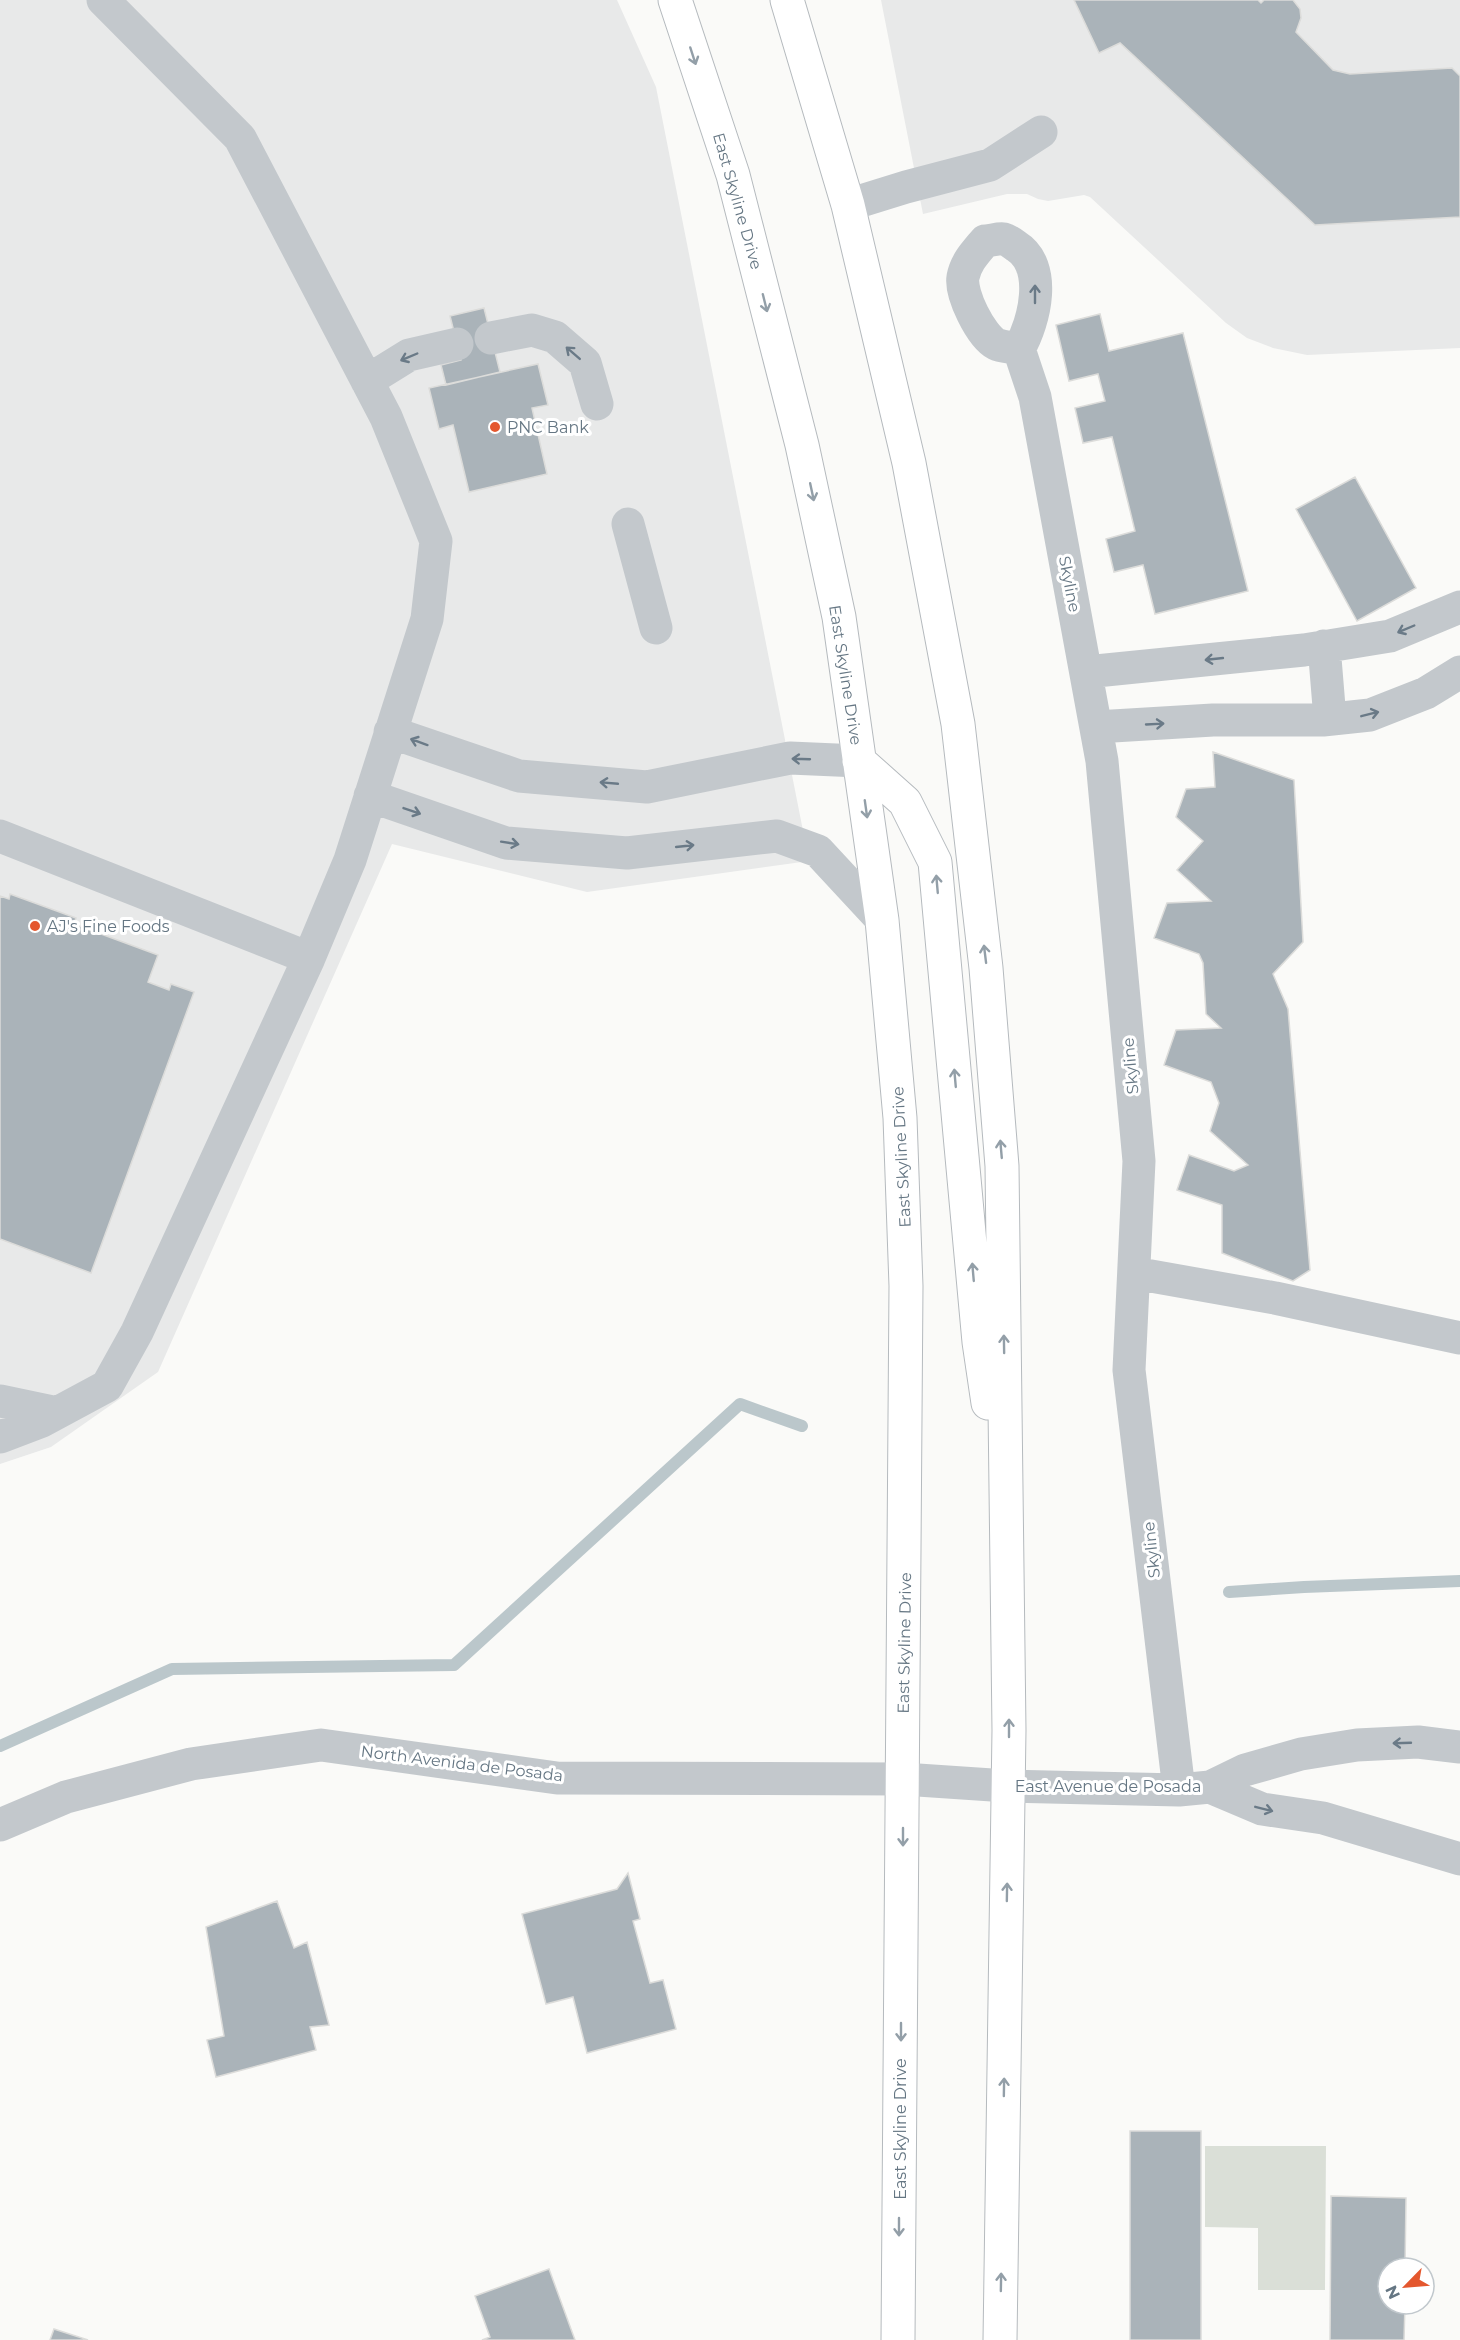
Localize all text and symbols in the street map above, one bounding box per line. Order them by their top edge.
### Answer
one-way arrow [689,46,700,65]
street label: East Skyline Drive [709,131,766,272]
one-way arrow [1029,284,1041,304]
one-way arrow [760,293,772,312]
one-way arrow [566,346,581,360]
one-way arrow [401,352,419,363]
place label: PNC Bank [507,418,589,437]
marker: PNC Bank [488,420,502,434]
one-way arrow [807,482,818,502]
street label: Skyline [1055,554,1084,614]
street label: East Skyline Drive [825,604,866,746]
one-way arrow [1397,624,1416,635]
one-way arrow [1204,654,1224,665]
one-way arrow [1360,707,1379,719]
one-way arrow [1144,718,1164,729]
one-way arrow [411,736,429,747]
one-way arrow [791,753,811,764]
one-way arrow [599,778,619,789]
one-way arrow [861,798,872,818]
one-way arrow [402,806,421,817]
one-way arrow [500,837,519,848]
one-way arrow [674,840,694,851]
one-way arrow [931,874,942,894]
place label: AJ's Fine Foods [47,917,170,936]
marker: AJ's Fine Foods [28,919,42,933]
one-way arrow [979,945,990,965]
street label: Skyline [1119,1037,1142,1095]
one-way arrow [949,1069,960,1089]
street label: East Skyline Drive [888,1086,915,1228]
one-way arrow [995,1139,1006,1159]
one-way arrow [967,1263,978,1283]
one-way arrow [998,1334,1010,1354]
street label: Skyline [1139,1521,1164,1579]
street label: East Skyline Drive [894,1572,915,1714]
one-way arrow [1003,1718,1015,1738]
one-way arrow [1392,1738,1412,1749]
street label: North Avenida de Posada [360,1742,564,1785]
street label: East Avenue de Posada [1015,1777,1201,1796]
one-way arrow [1254,1803,1273,1815]
one-way arrow [897,1827,909,1847]
one-way arrow [1001,1882,1013,1902]
one-way arrow [895,2022,907,2042]
street label: East Skyline Drive [891,2058,910,2200]
one-way arrow [998,2077,1010,2097]
one-way arrow [894,2217,905,2237]
north arrow [1376,2256,1436,2316]
one-way arrow [995,2272,1007,2292]
text: N [1382,2282,1404,2302]

